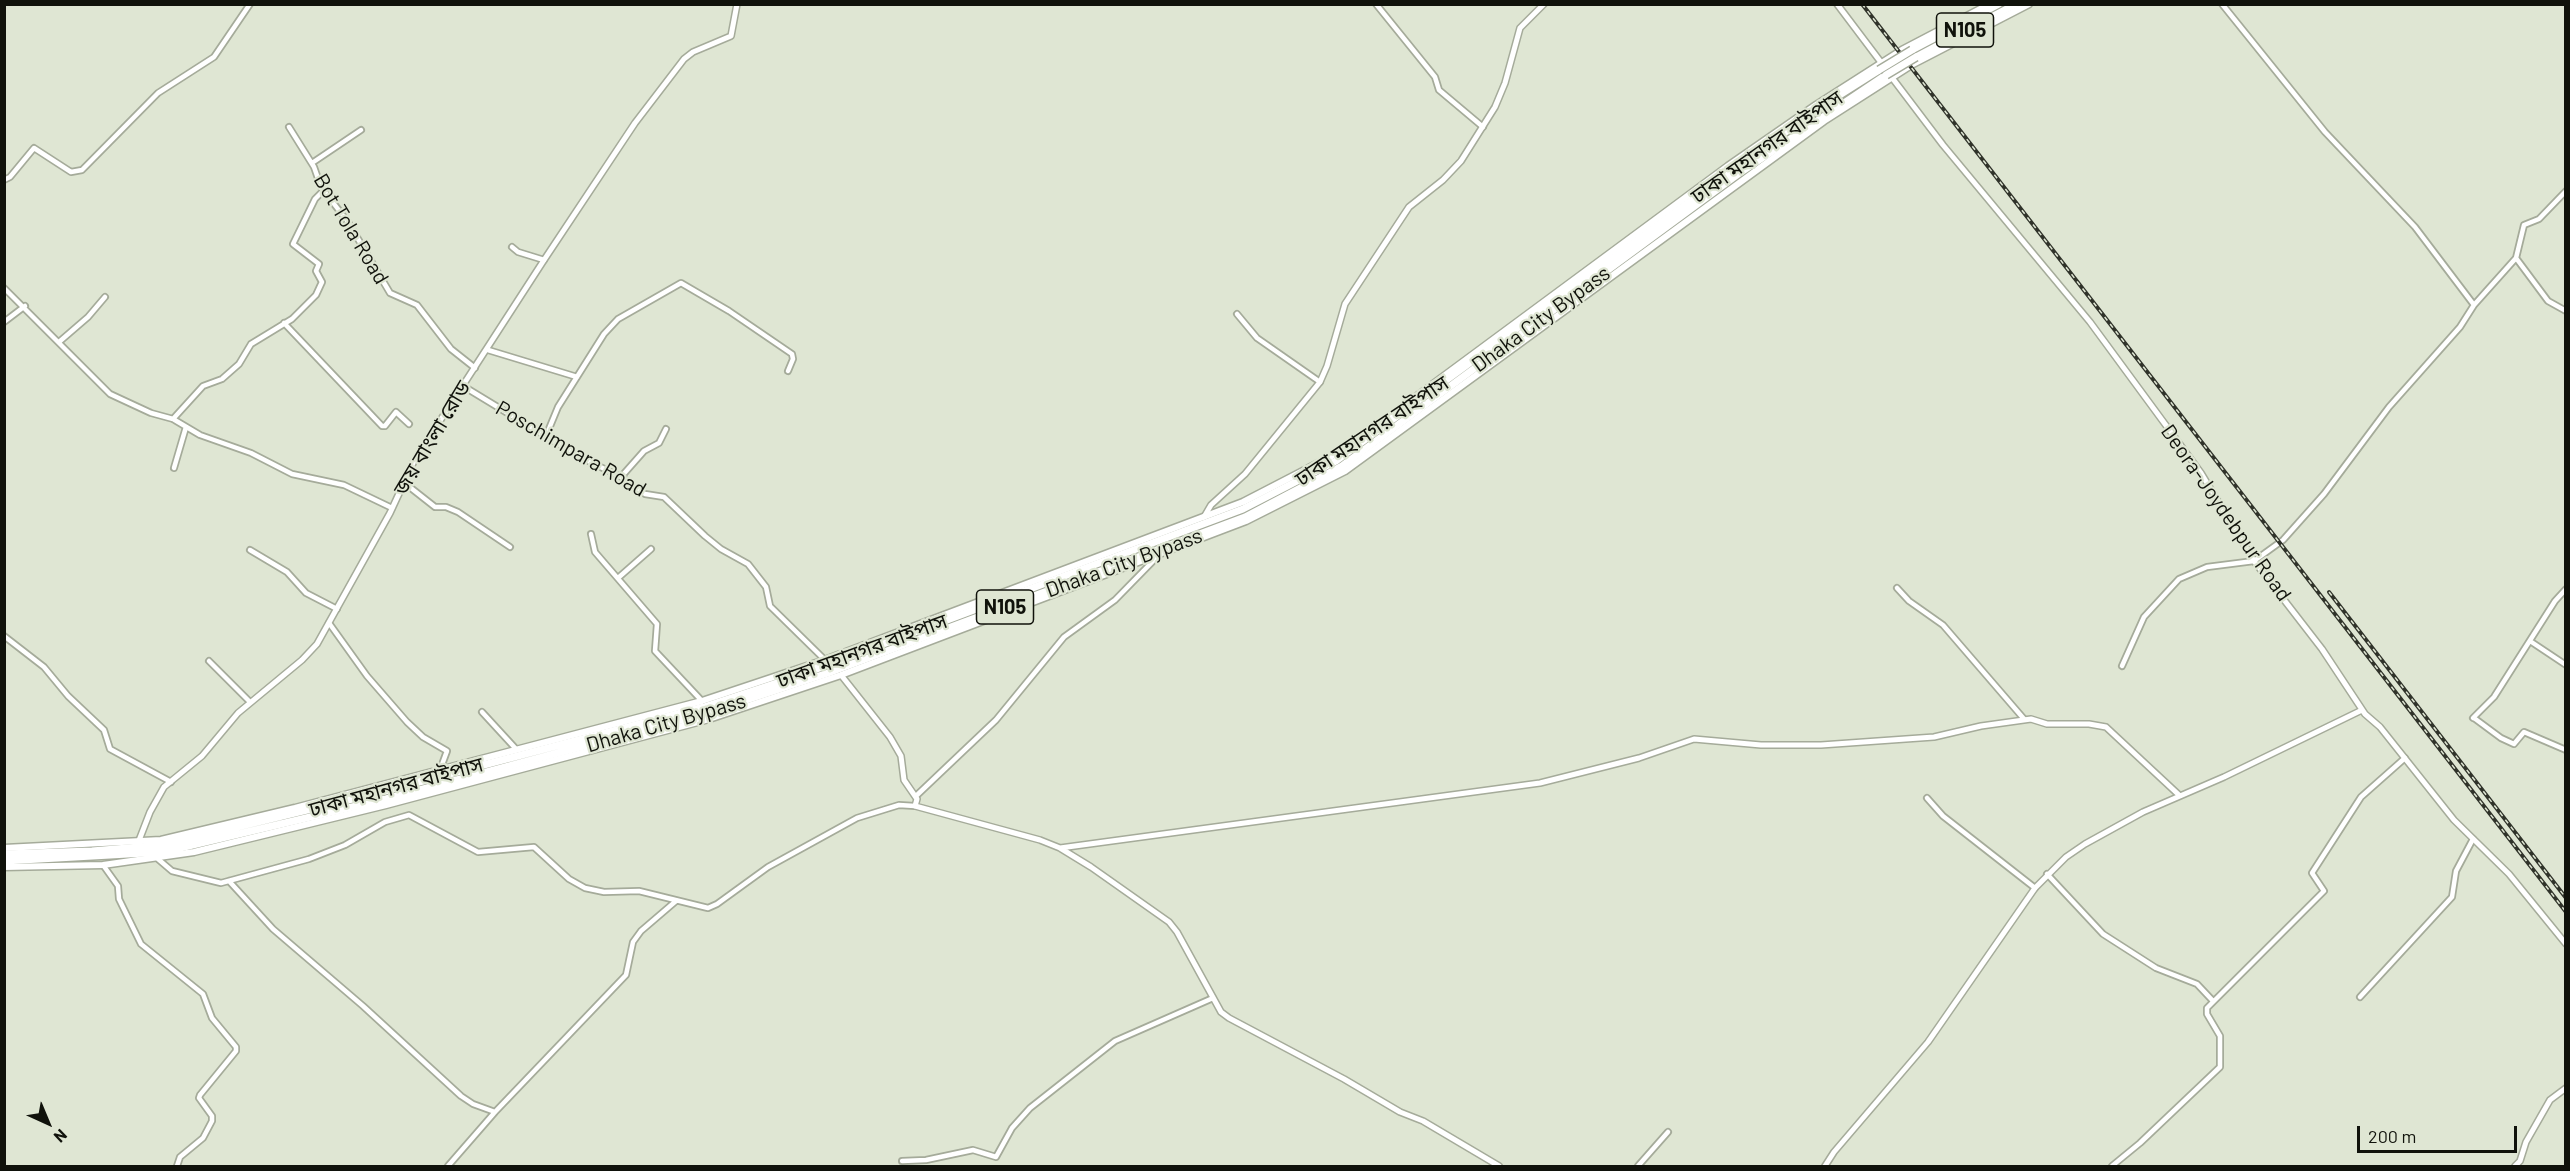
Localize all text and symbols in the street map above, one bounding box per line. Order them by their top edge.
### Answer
road number: N105 [1936,13,1994,47]
street label: ঢাকা মহানগর বাইপাস [1686,85,1848,209]
street label: Bot Tola Road [308,169,394,289]
street label: Dhaka City Bypass [1467,260,1615,378]
street label: ঢাকা মহানগর বাইপাস [1291,370,1453,492]
street label: জয় বাংলা রোড [388,376,476,500]
street label: Poschimpara Road [491,396,651,502]
street label: Deora-Joydebpur Road [2155,420,2297,606]
street label: Dhaka City Bypass [1042,523,1206,603]
road number: N105 [976,590,1034,624]
street label: ঢাকা মহানগর বাইপাস [773,608,951,694]
street label: Dhaka City Bypass [583,688,749,758]
street label: ঢাকা মহানগর বাইপাস [306,752,486,822]
north arrow [18,1093,78,1153]
scale bar [2360,1114,2520,1152]
text: 200 m [2368,1125,2416,1147]
text: N [50,1126,71,1147]

